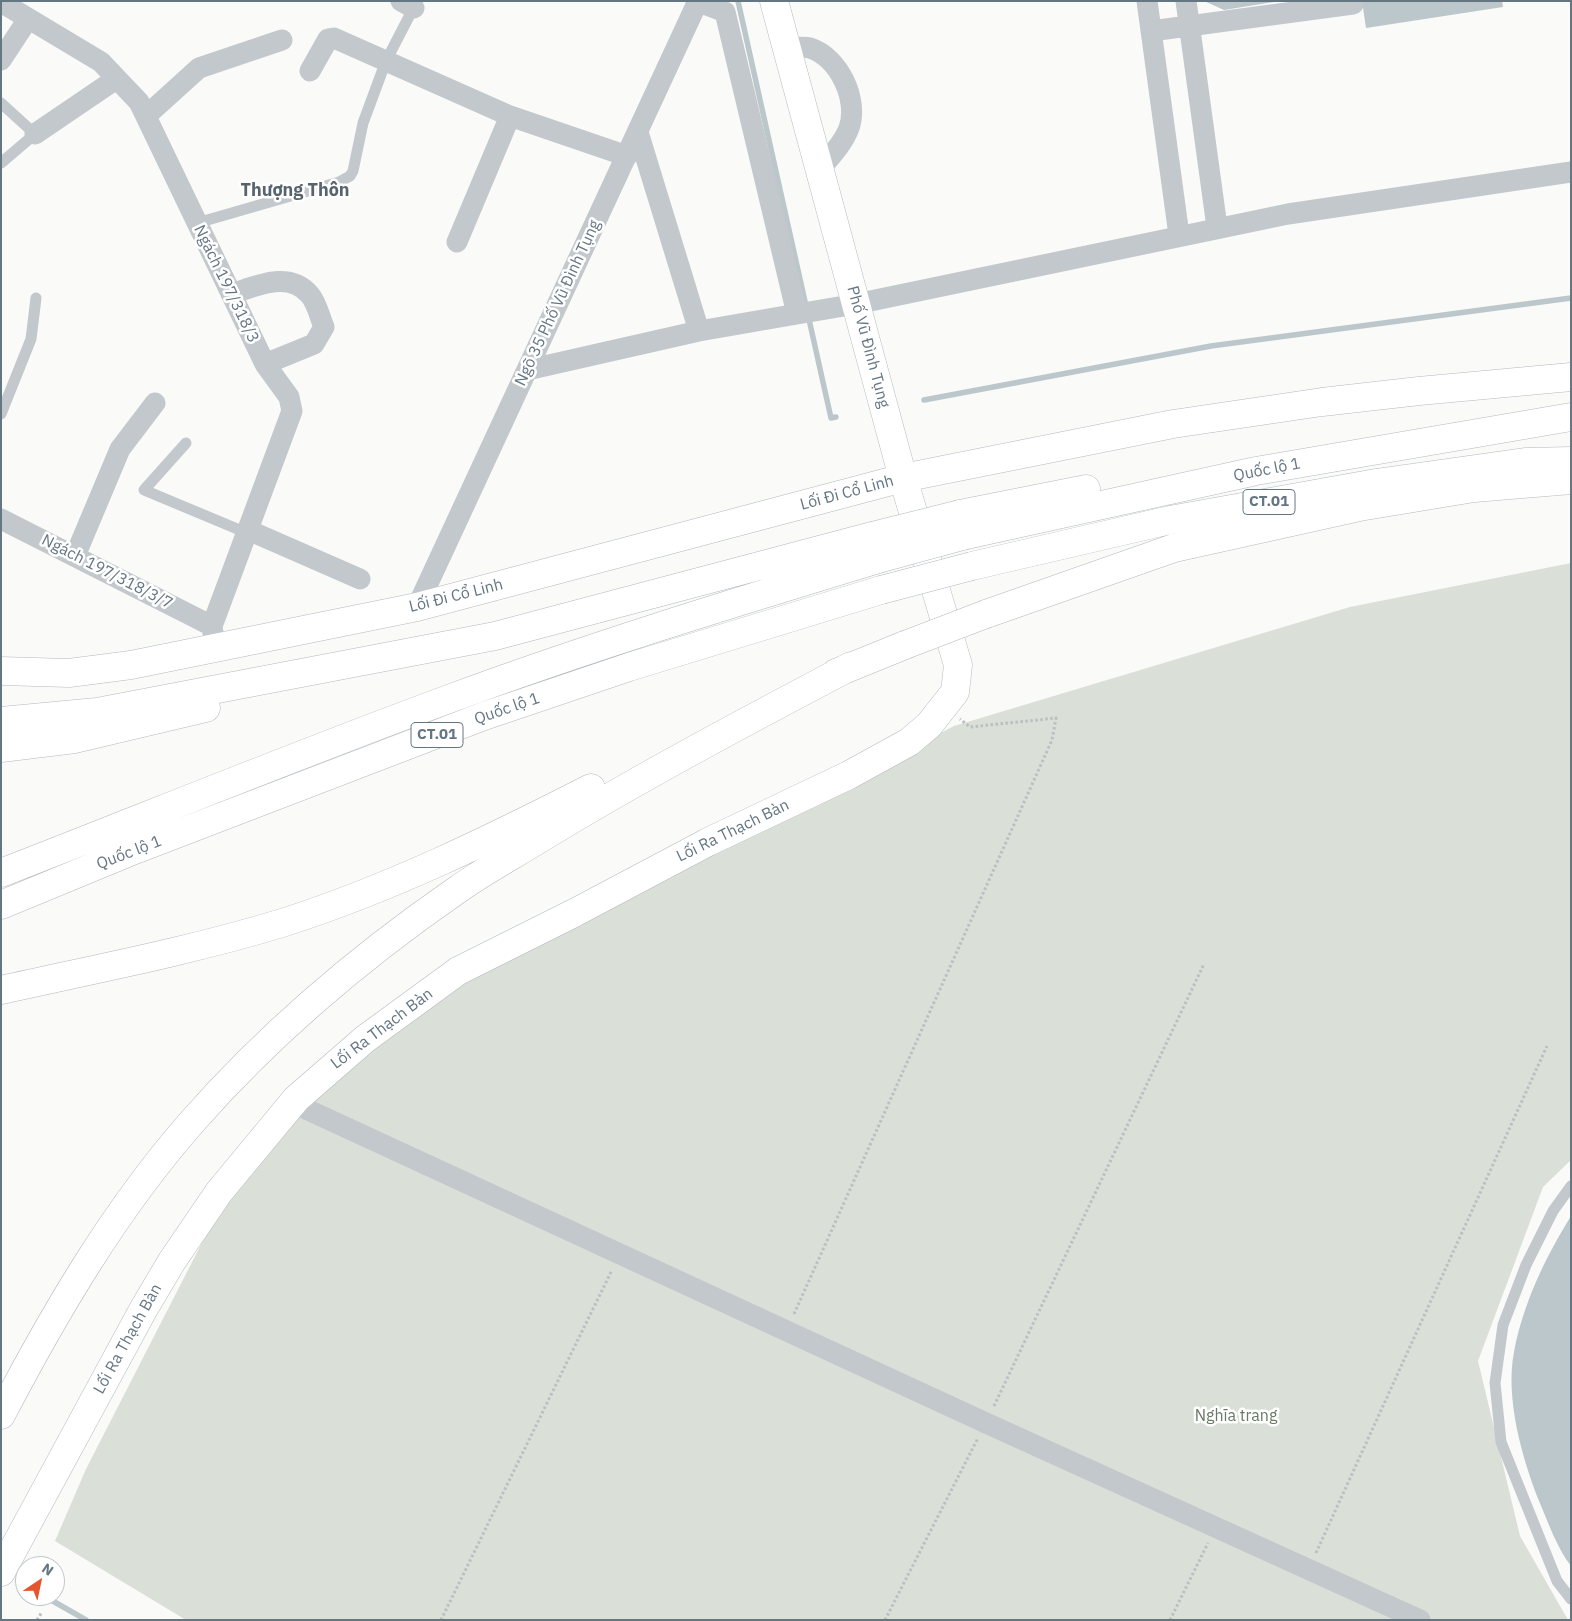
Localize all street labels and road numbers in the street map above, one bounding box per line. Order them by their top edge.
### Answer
street label: Ngõ 35 Phố Vũ Đình Tụng [511,217,605,389]
street label: Ngách 197/318/3 [189,222,263,346]
street label: Phố Vũ Đình Tụng [842,284,894,410]
street label: Quốc lộ 1 [1232,454,1302,486]
street label: Lối Đi Cổ Linh [798,471,896,515]
road number: CT.01 [1243,490,1295,514]
street label: Ngách 197/318/3/7 [38,531,176,613]
street label: Lối Đi Cổ Linh [407,575,505,617]
street label: Quốc lộ 1 [472,689,542,729]
road number: CT.01 [411,722,463,748]
street label: Lối Ra Thạch Bàn [674,795,792,867]
street label: Quốc lộ 1 [94,832,164,874]
street label: Lối Ra Thạch Bàn [327,984,437,1074]
street label: Lối Ra Thạch Bàn [90,1281,166,1397]

